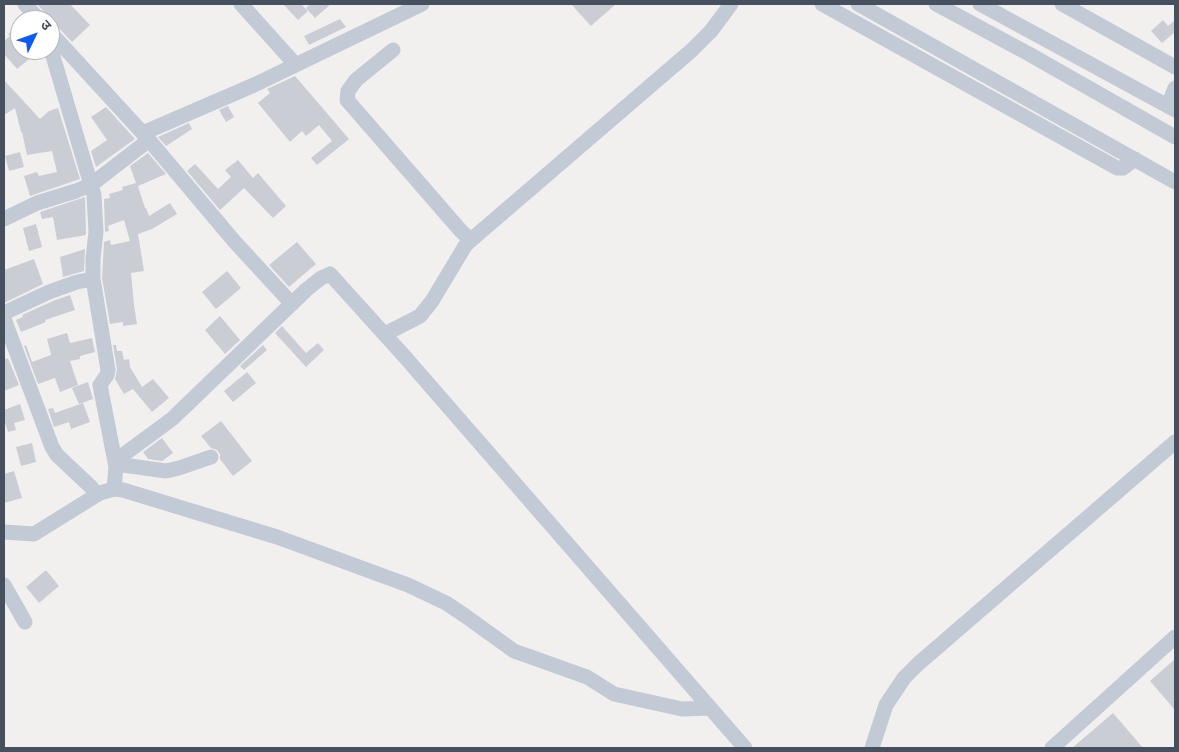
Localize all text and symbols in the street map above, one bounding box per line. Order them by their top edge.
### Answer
north arrow [10,10,60,60]
text: उ [35,16,56,35]

